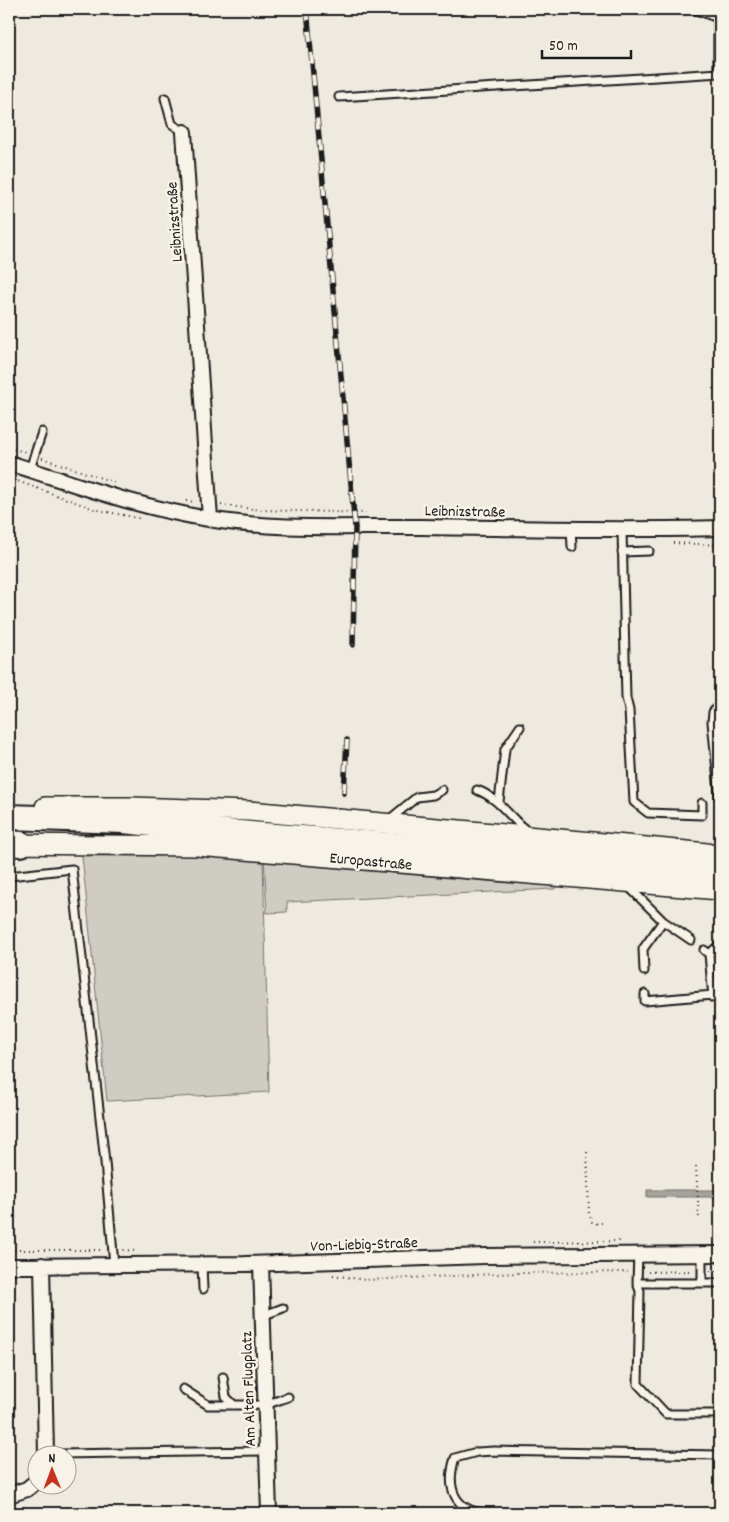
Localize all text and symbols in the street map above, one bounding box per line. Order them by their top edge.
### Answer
scale bar [542,28,630,60]
text: 50 m [549,36,578,58]
street label: Leibnizstraße [161,181,190,263]
street label: Leibnizstraße [424,500,505,525]
street label: Europastraße [329,847,413,878]
street label: Von-Liebig-Straße [310,1232,418,1259]
street label: Am Alten Flugplatz [236,1331,263,1447]
north arrow [28,1444,78,1494]
text: N [48,1449,56,1469]

